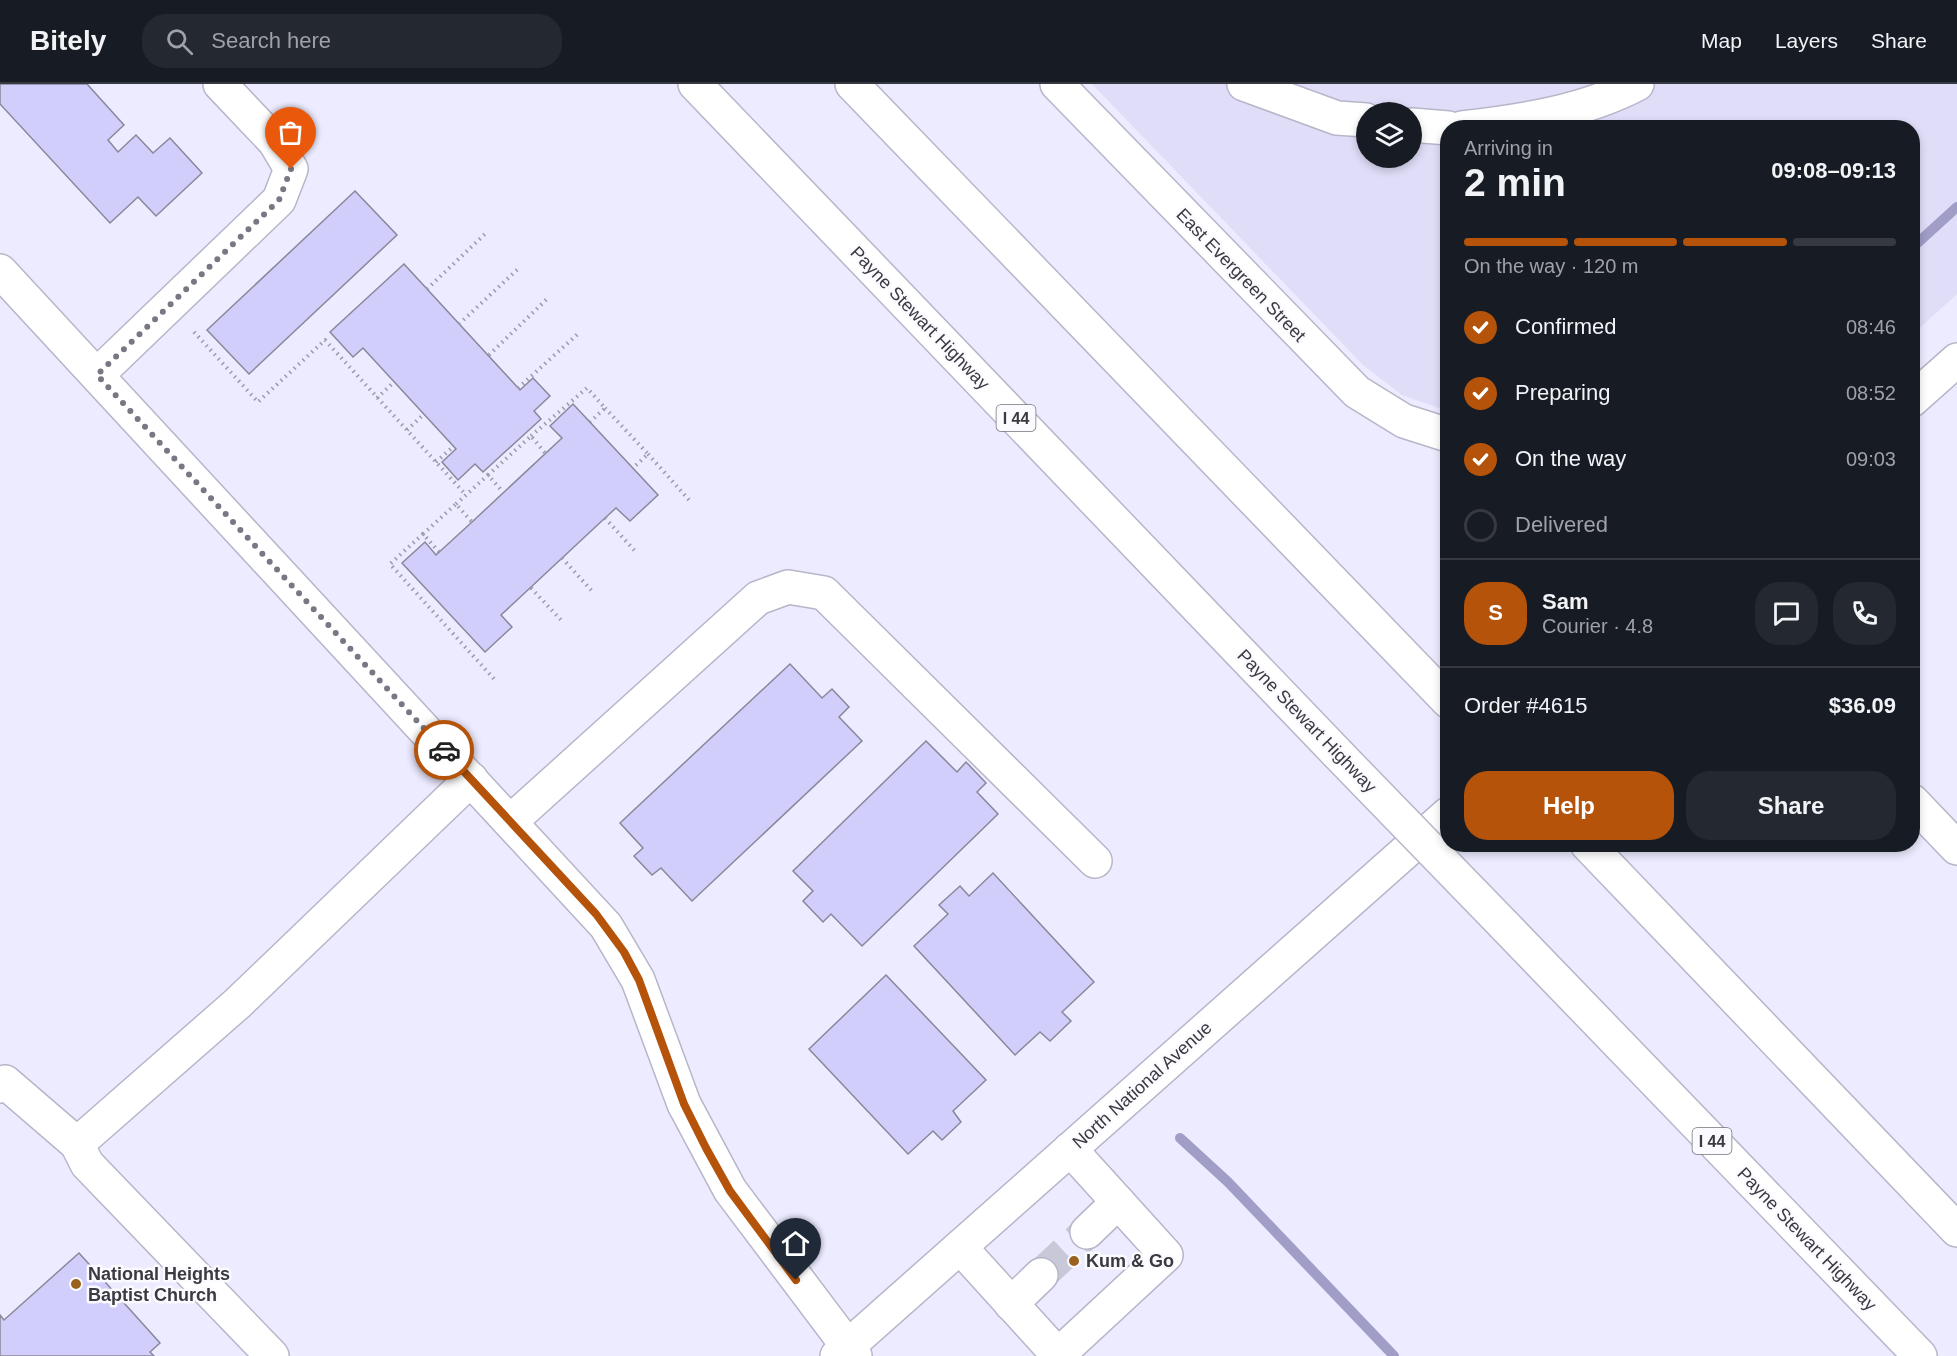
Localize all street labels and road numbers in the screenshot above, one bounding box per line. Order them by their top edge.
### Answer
street label: East Evergreen Street [1172,204,1310,346]
street label: Payne Stewart Highway [846,242,994,394]
road number: I 44 [996,405,1036,431]
street label: Payne Stewart Highway [1233,645,1381,797]
street label: North National Avenue [1069,1017,1215,1153]
road number: I 44 [1692,1128,1732,1154]
street label: Payne Stewart Highway [1733,1163,1881,1315]

